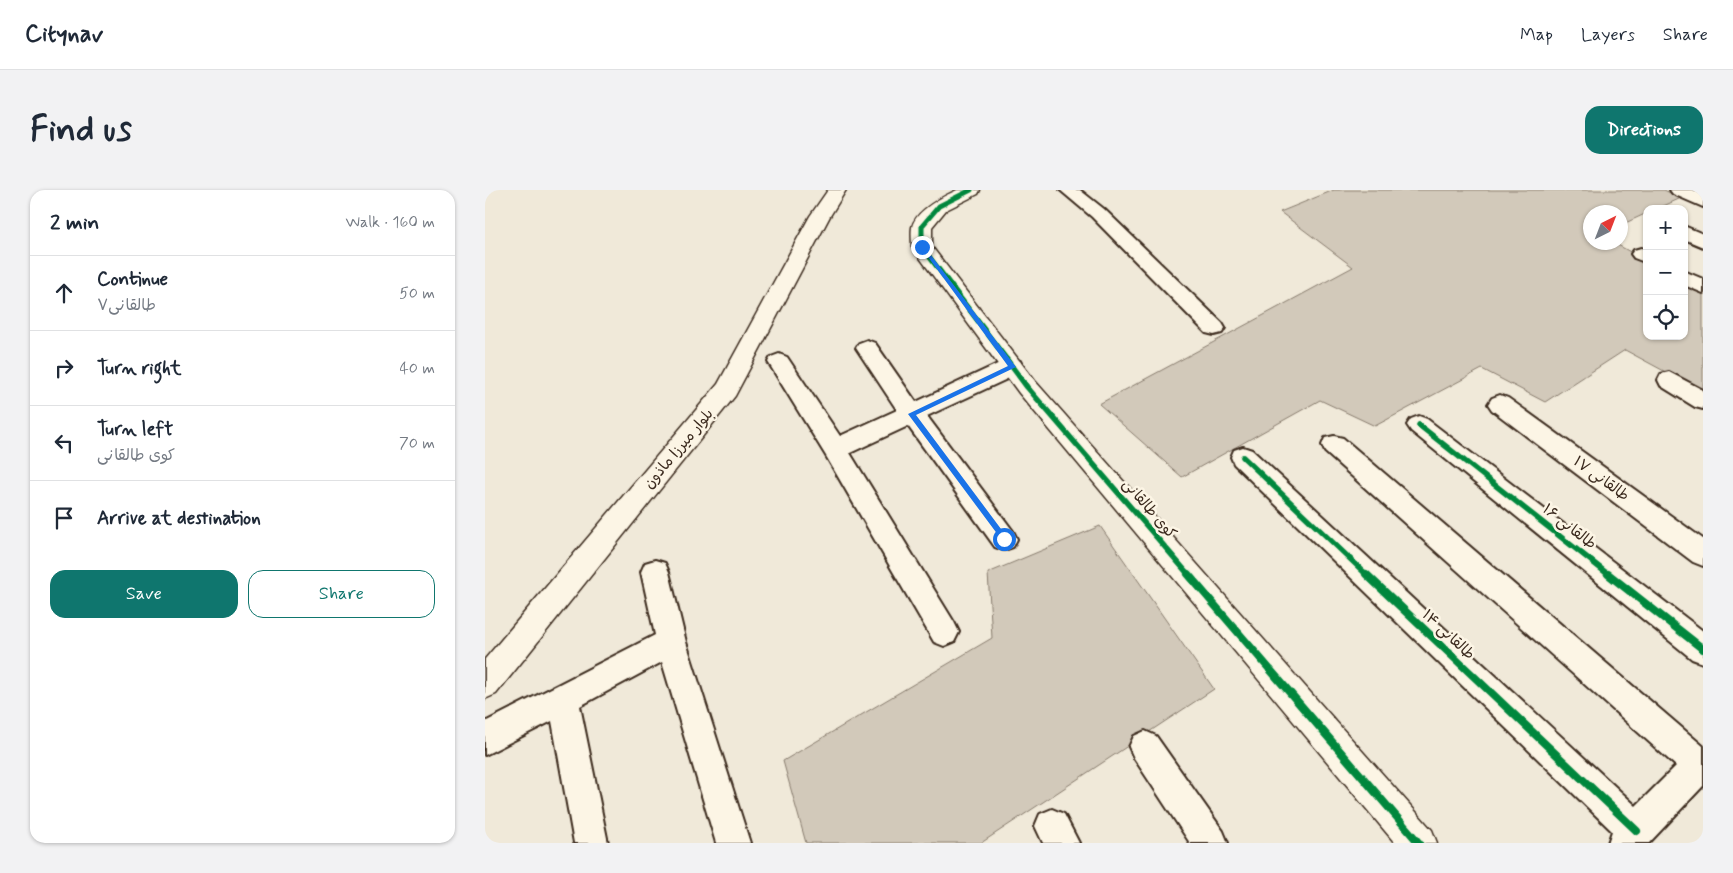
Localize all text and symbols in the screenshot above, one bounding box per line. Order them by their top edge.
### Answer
text: Citynav [25,19,103,50]
text: Map [1520,23,1553,47]
text: Layers [1581,23,1635,47]
text: Share [1663,23,1708,47]
button: Directions [1585,106,1703,154]
text: Find us [30,107,132,153]
north arrow [1583,205,1628,250]
map controls [1643,205,1688,340]
button: + [1643,205,1688,250]
text: 2 min [50,209,99,237]
text: Walk · 160 m [345,212,435,233]
route end [911,236,934,259]
button: − [1643,250,1688,295]
text: Continue [97,267,168,292]
icon: ahead [50,279,78,307]
text: 50 m [399,283,435,304]
text: طالقانی۷ [97,295,156,316]
button: locate [1643,295,1688,340]
icon: right [50,354,78,382]
text: Turn right [97,356,181,381]
text: 40 m [399,358,435,379]
street label: بلوار میرزا ماذون [640,405,718,493]
text: Turn left [97,417,173,442]
icon: left [50,429,78,457]
text: 70 m [399,433,435,454]
text: کوی طالقانی [97,445,175,466]
street label: طالقانی ۱۷ [1569,452,1633,506]
street label: کوی طالقانی [1117,475,1181,543]
street label: طالقانی ۱۶ [1538,500,1600,554]
icon: arrive [50,504,78,532]
text: Arrive at destination [97,506,261,531]
route start [993,528,1016,551]
button: Save [50,570,238,618]
button: Share [248,570,435,618]
street label: طالقانی ۱۴ [1417,605,1479,665]

